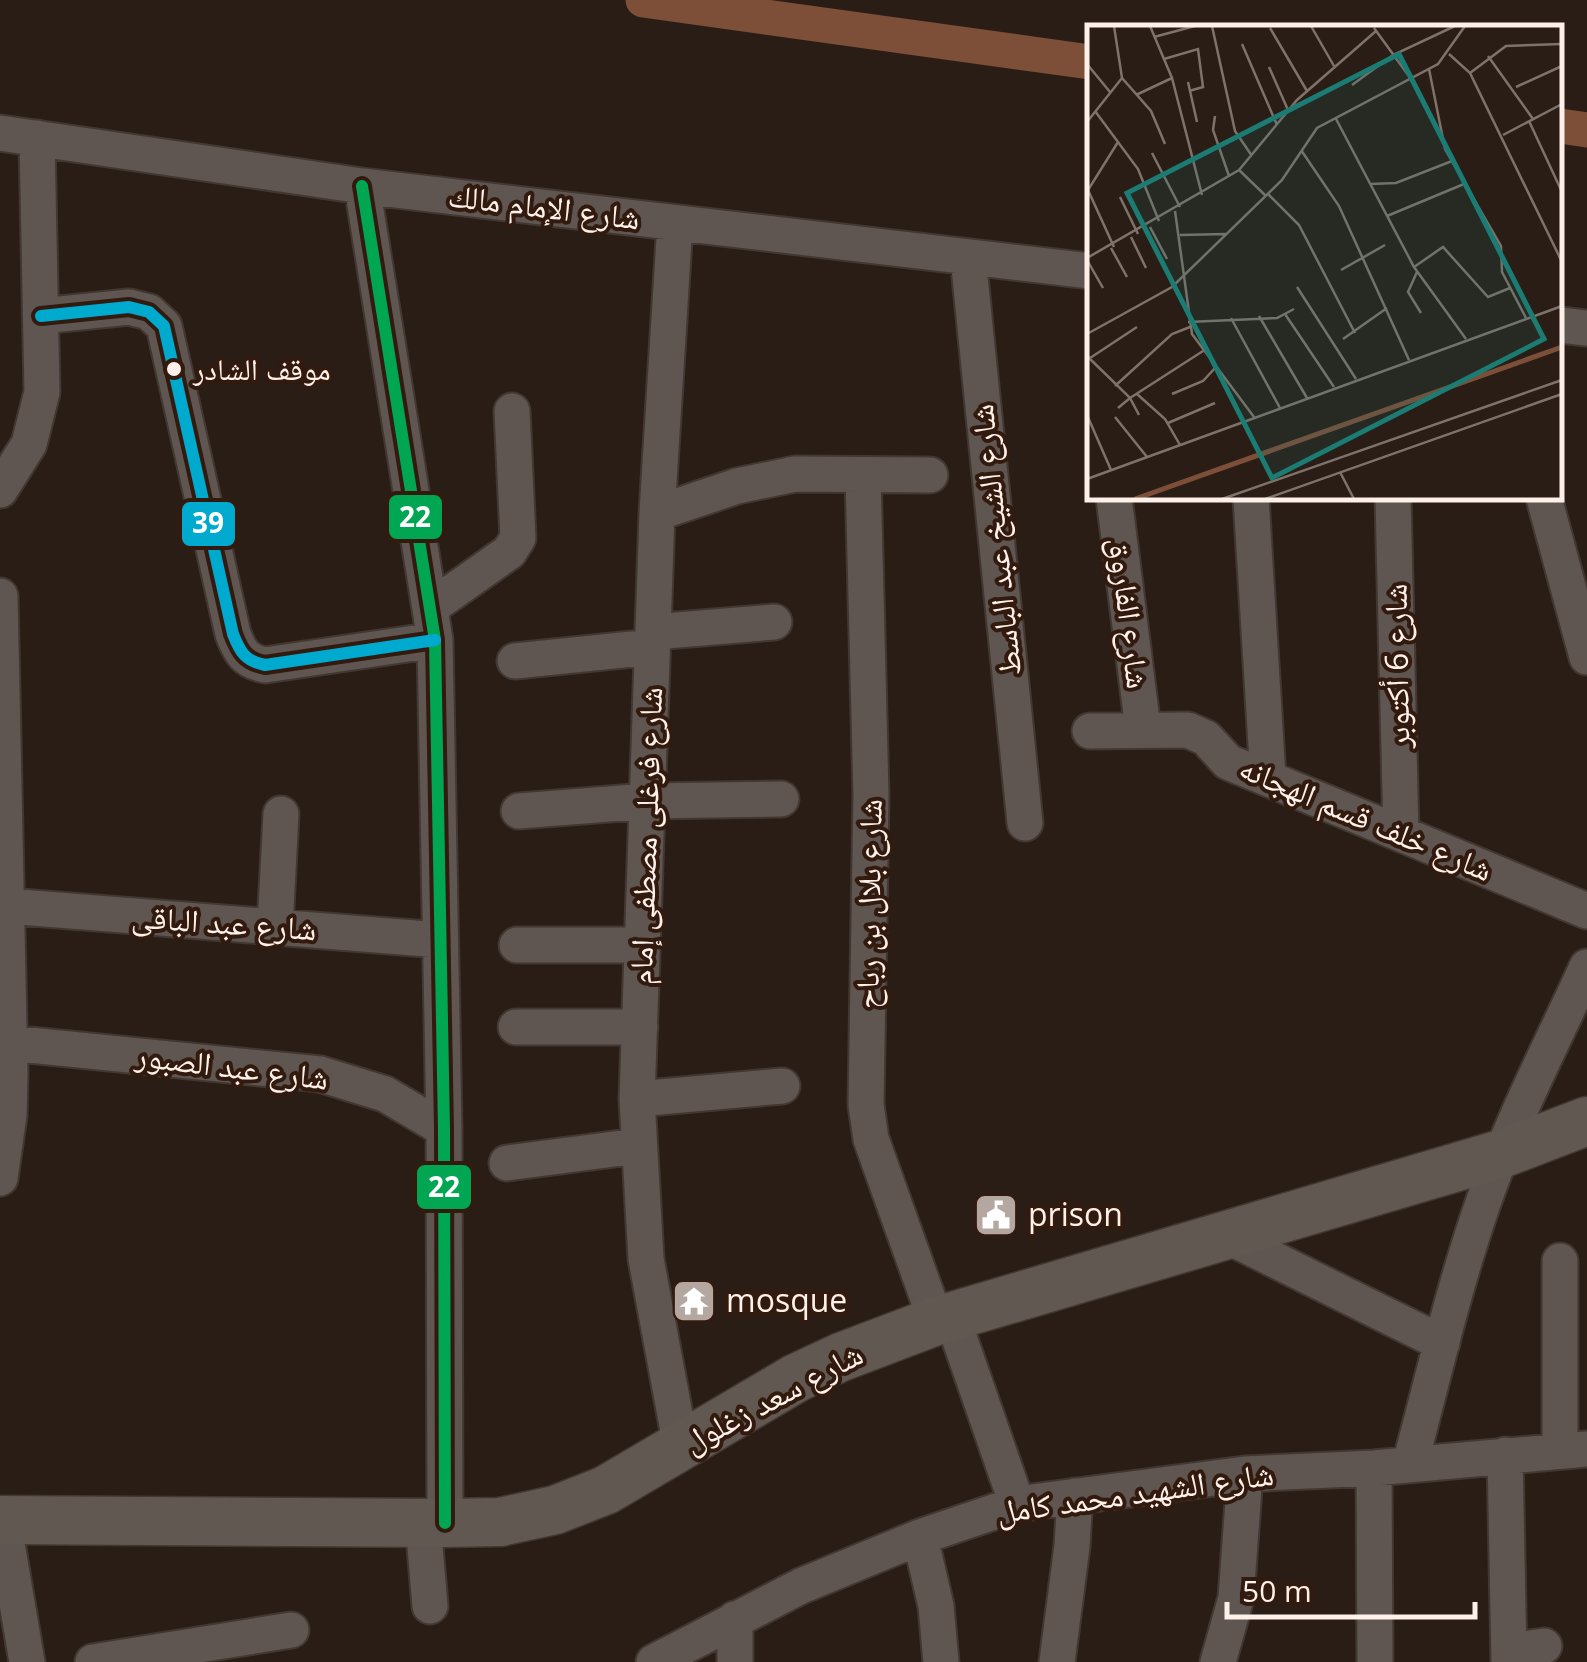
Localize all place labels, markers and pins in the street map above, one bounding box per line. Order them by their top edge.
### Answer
place label: موقف الشادر [192,348,331,389]
marker: موقف الشادر [164,359,184,379]
public building icon: prison [973,1192,1019,1238]
place label: prison [1028,1192,1123,1235]
temple icon: mosque [671,1278,717,1324]
place label: mosque [726,1278,847,1321]

